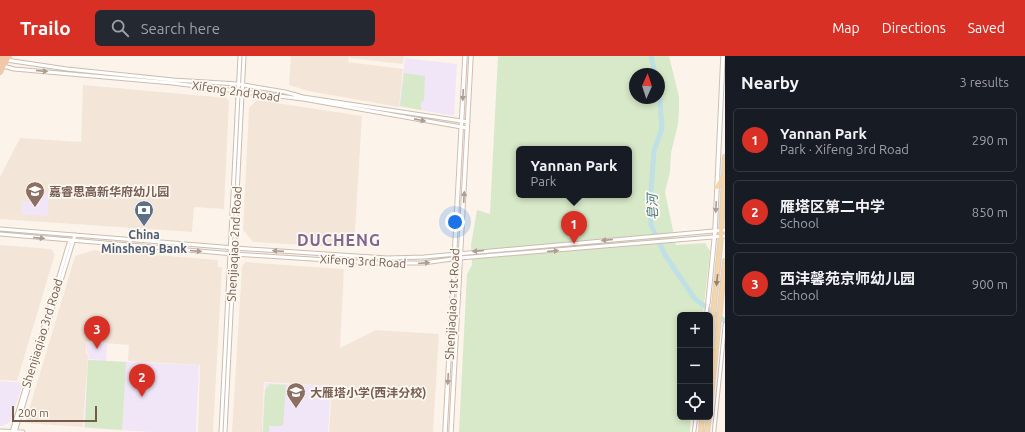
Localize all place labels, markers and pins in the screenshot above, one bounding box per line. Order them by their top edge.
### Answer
school or university icon: 嘉睿思高新华府幼儿园 [24,180,46,208]
place label: 嘉睿思高新华府幼儿园 [49,185,169,198]
bank icon: China Minsheng Bank [133,199,155,227]
pin: 1 [561,211,587,244]
place label: China Minsheng Bank [101,228,187,255]
pin: 3 [84,316,110,349]
pin: 2 [129,364,155,397]
school or university icon: 大雁塔小学(西沣分校) [285,381,307,409]
place label: 大雁塔小学(西沣分校) [310,386,426,400]

